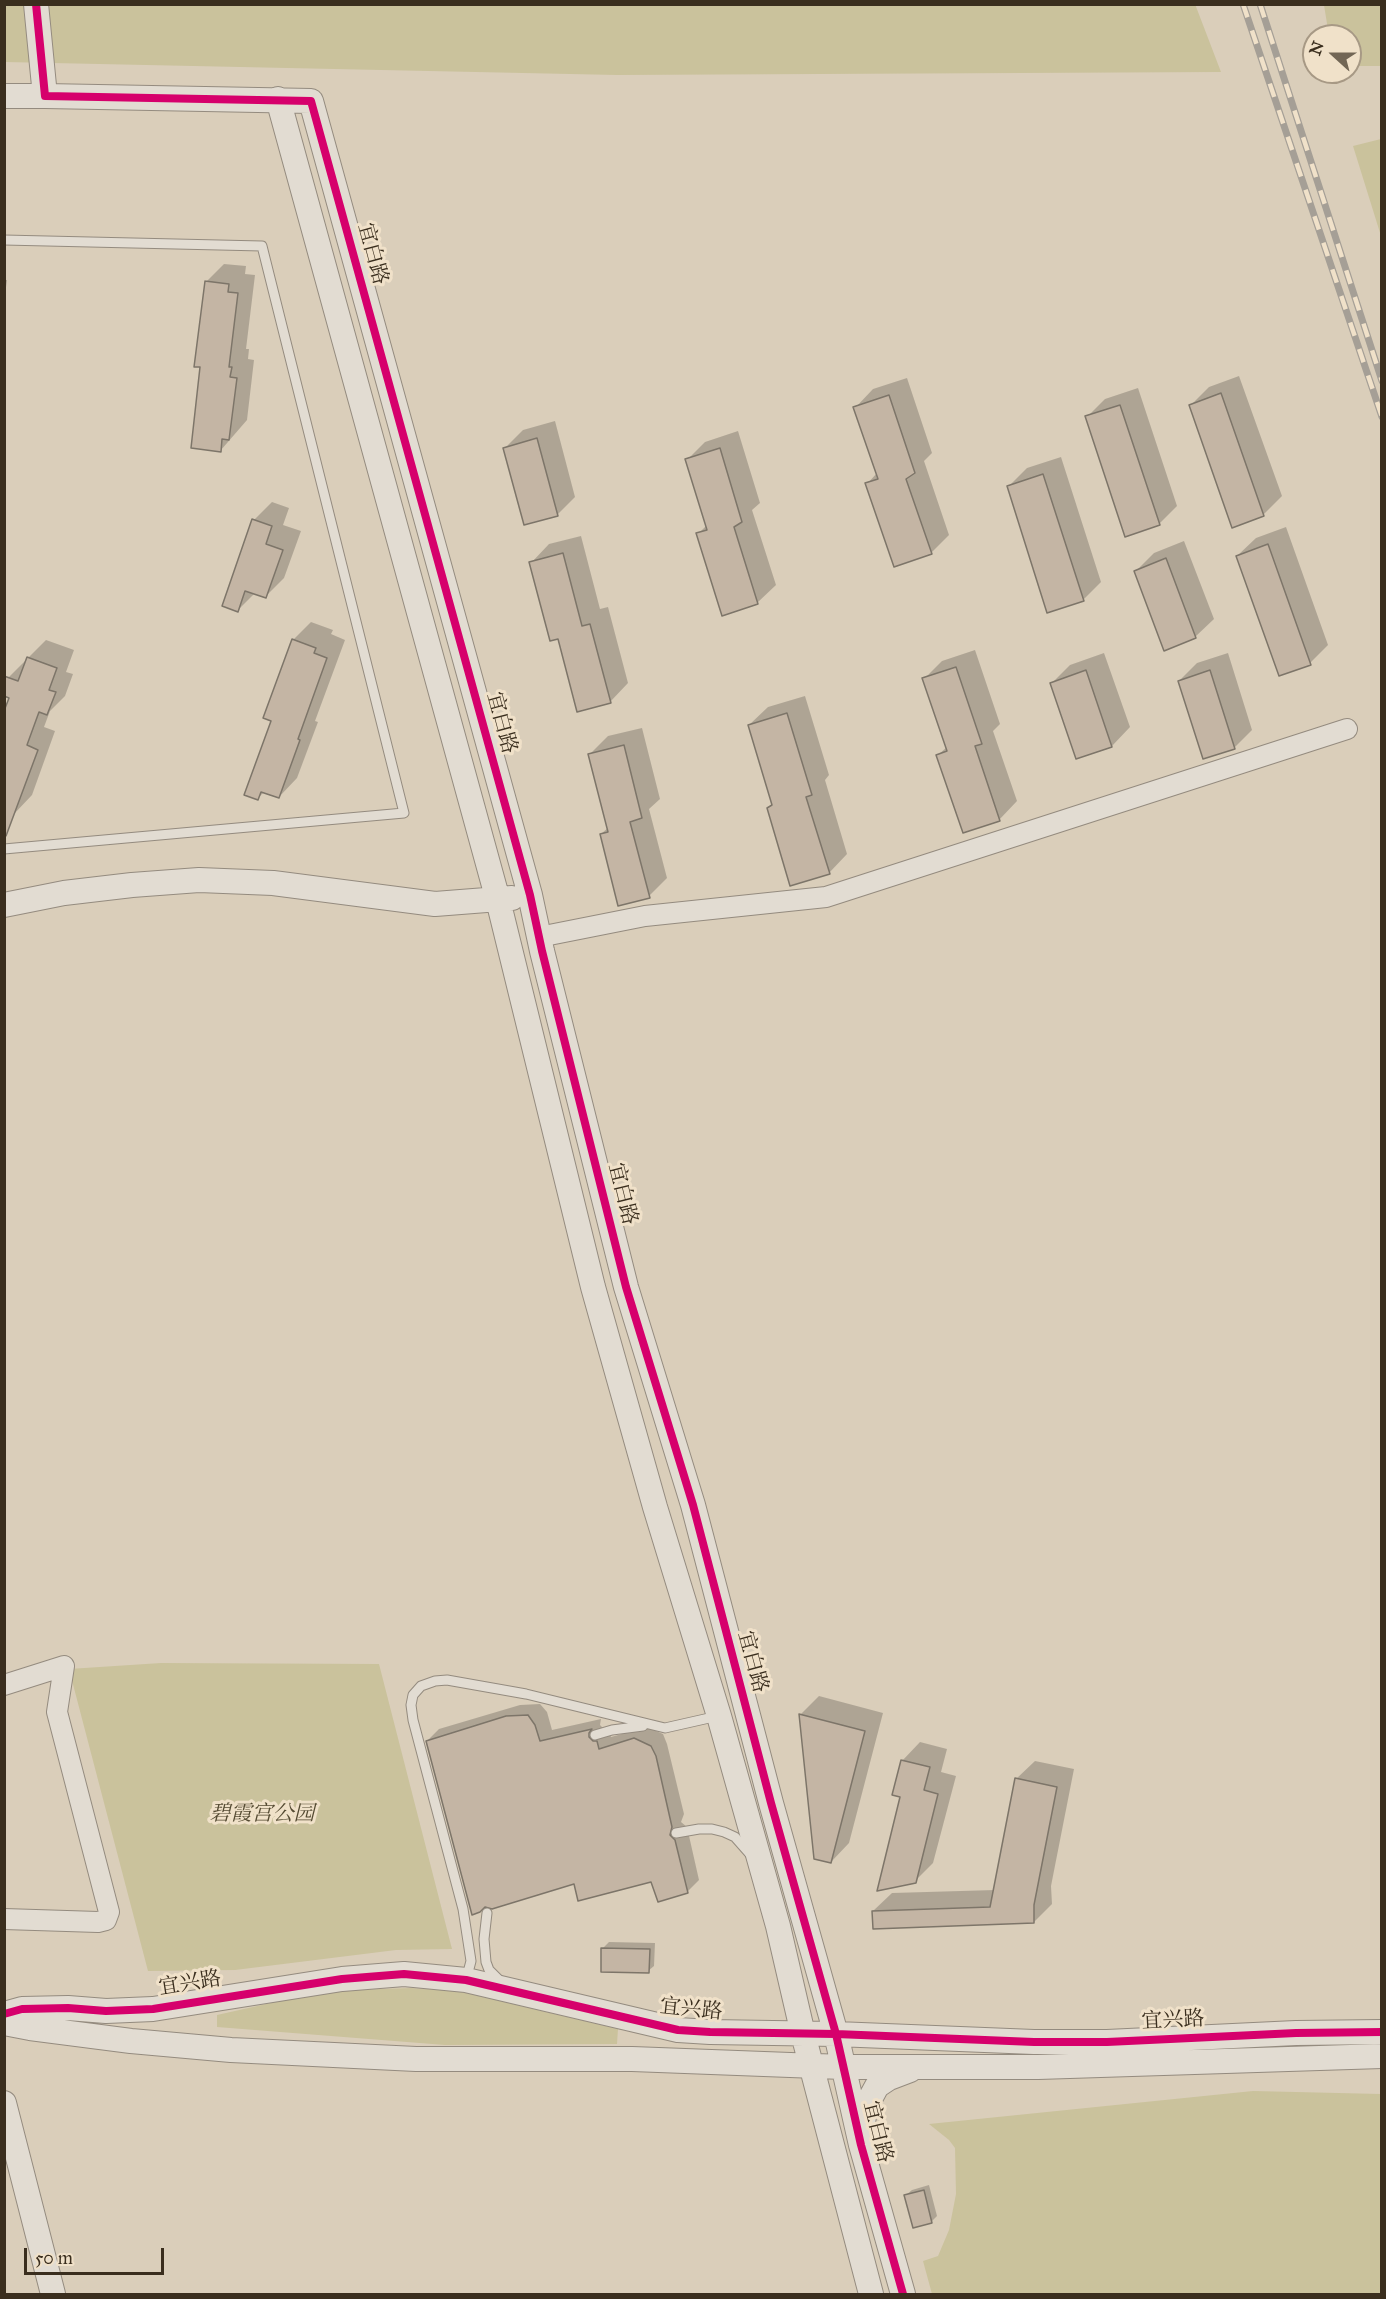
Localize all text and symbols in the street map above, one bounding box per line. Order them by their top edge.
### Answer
north arrow [1302,24,1362,84]
text: N [1305,38,1328,58]
street label: 宜白路 [352,220,392,288]
street label: 宜白路 [481,689,521,757]
street label: 宜白路 [602,1160,642,1228]
street label: 宜白路 [732,1628,772,1696]
park label: 碧霞宫公园 [210,1802,314,1828]
street label: 宜兴路 [157,1967,223,2001]
street label: 宜兴路 [658,1994,724,2026]
street label: 宜兴路 [1141,2007,1205,2035]
street label: 宜白路 [857,2098,897,2166]
scale bar [27,2236,166,2274]
text: 50 m [35,2247,73,2269]

